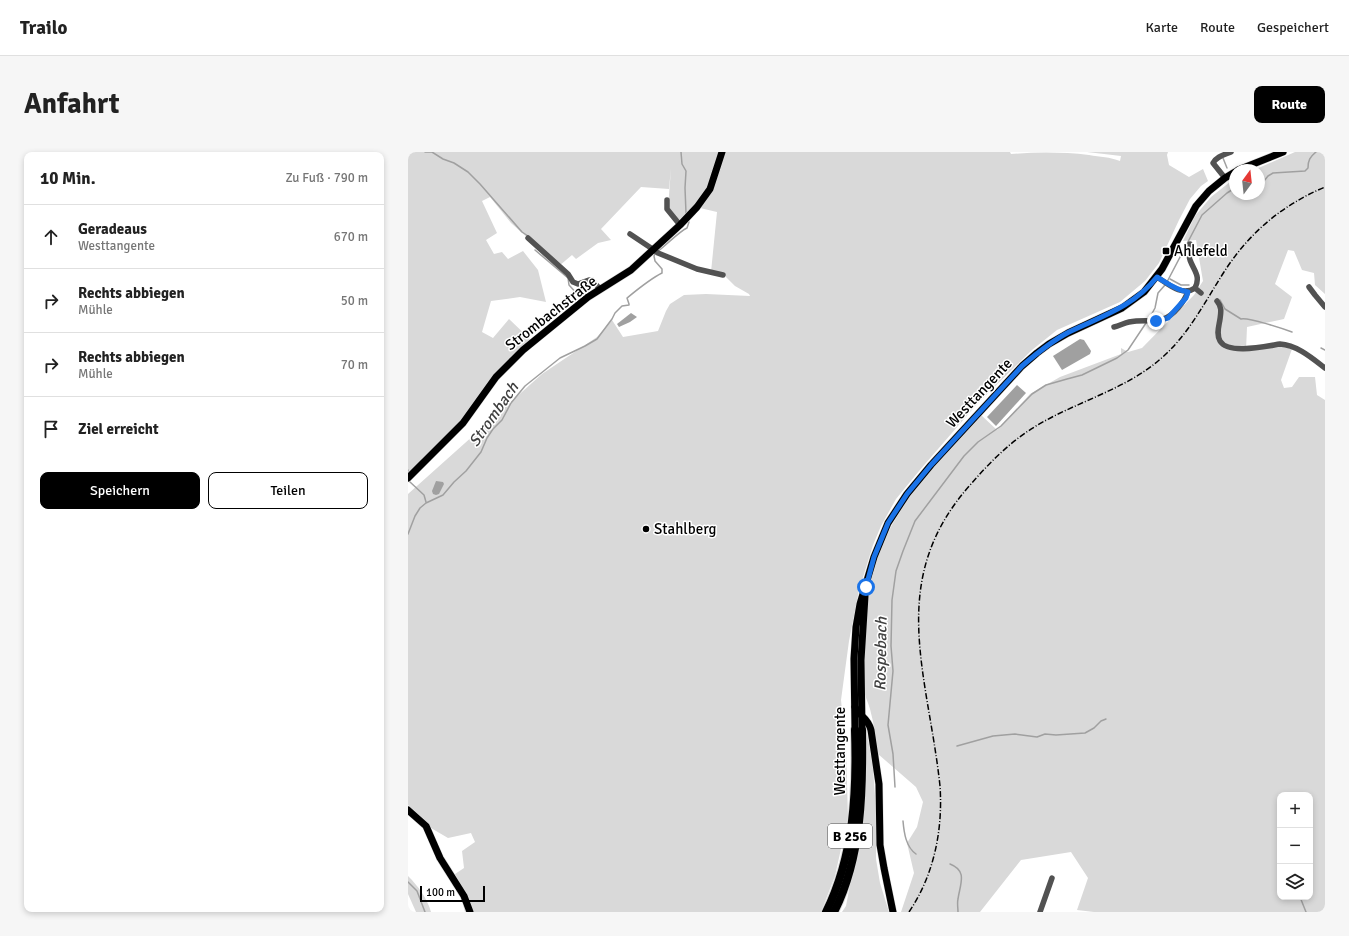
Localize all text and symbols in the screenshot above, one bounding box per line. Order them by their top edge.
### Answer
text: Trailo [20,16,67,40]
text: Karte [1145,19,1178,36]
text: Route [1200,19,1235,36]
text: Gespeichert [1257,19,1329,36]
button: Route [1254,86,1325,123]
text: Anfahrt [24,87,120,121]
north arrow [1229,164,1265,200]
text: 10 Min. [40,168,96,189]
text: Zu Fuß · 790 m [285,170,368,186]
text: Geradeaus [78,220,147,238]
icon: ahead [40,226,62,248]
text: 670 m [334,229,368,245]
text: Westtangente [78,238,155,254]
place label: Ahlefeld [1174,242,1228,260]
marker: Ahlefeld [1161,246,1171,256]
street label: Strombachstraße [502,272,600,354]
text: Rechts abbiegen [78,284,185,302]
icon: right [40,290,62,312]
text: 50 m [341,293,368,309]
text: Mühle [78,302,113,318]
route end [1147,312,1165,330]
text: Rechts abbiegen [78,348,185,366]
icon: right [40,354,62,376]
street label: Westtangente [942,354,1016,432]
text: 70 m [341,357,368,373]
text: Mühle [78,366,113,382]
water label: Strombach [464,378,524,451]
icon: arrive [40,418,62,440]
text: Ziel erreicht [78,420,159,438]
button: Speichern [40,472,200,509]
button: Teilen [208,472,368,509]
place label: Stahlberg [654,520,717,538]
marker: Stahlberg [641,524,651,534]
route start [857,578,875,596]
water label: Rospebach [870,616,892,691]
street label: Westtangente [831,707,849,795]
map controls [1277,792,1313,900]
button: + [1277,792,1313,828]
road number: B 256 [828,824,872,848]
button: − [1277,828,1313,864]
button: layers [1277,864,1313,900]
scale bar [420,884,485,903]
text: 100 m [426,886,455,899]

